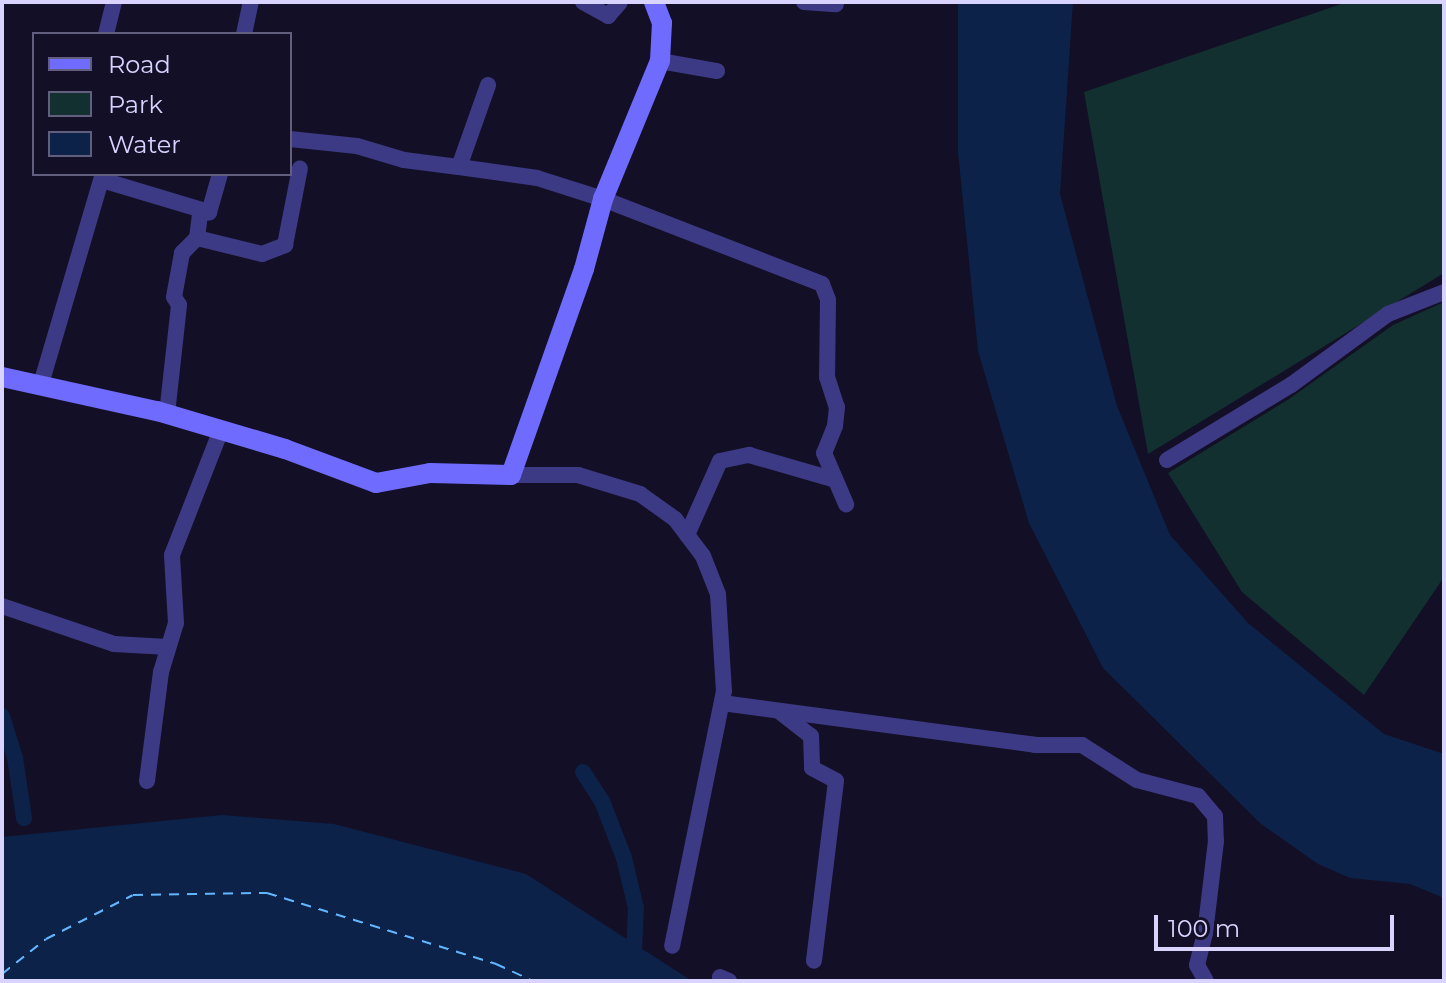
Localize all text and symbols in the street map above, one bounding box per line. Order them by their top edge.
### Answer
legend [32,32,292,176]
text: Road [108,50,171,79]
text: Park [108,90,163,119]
text: Water [108,130,181,159]
scale bar [1158,899,1398,949]
text: 100 m [1168,914,1240,943]

